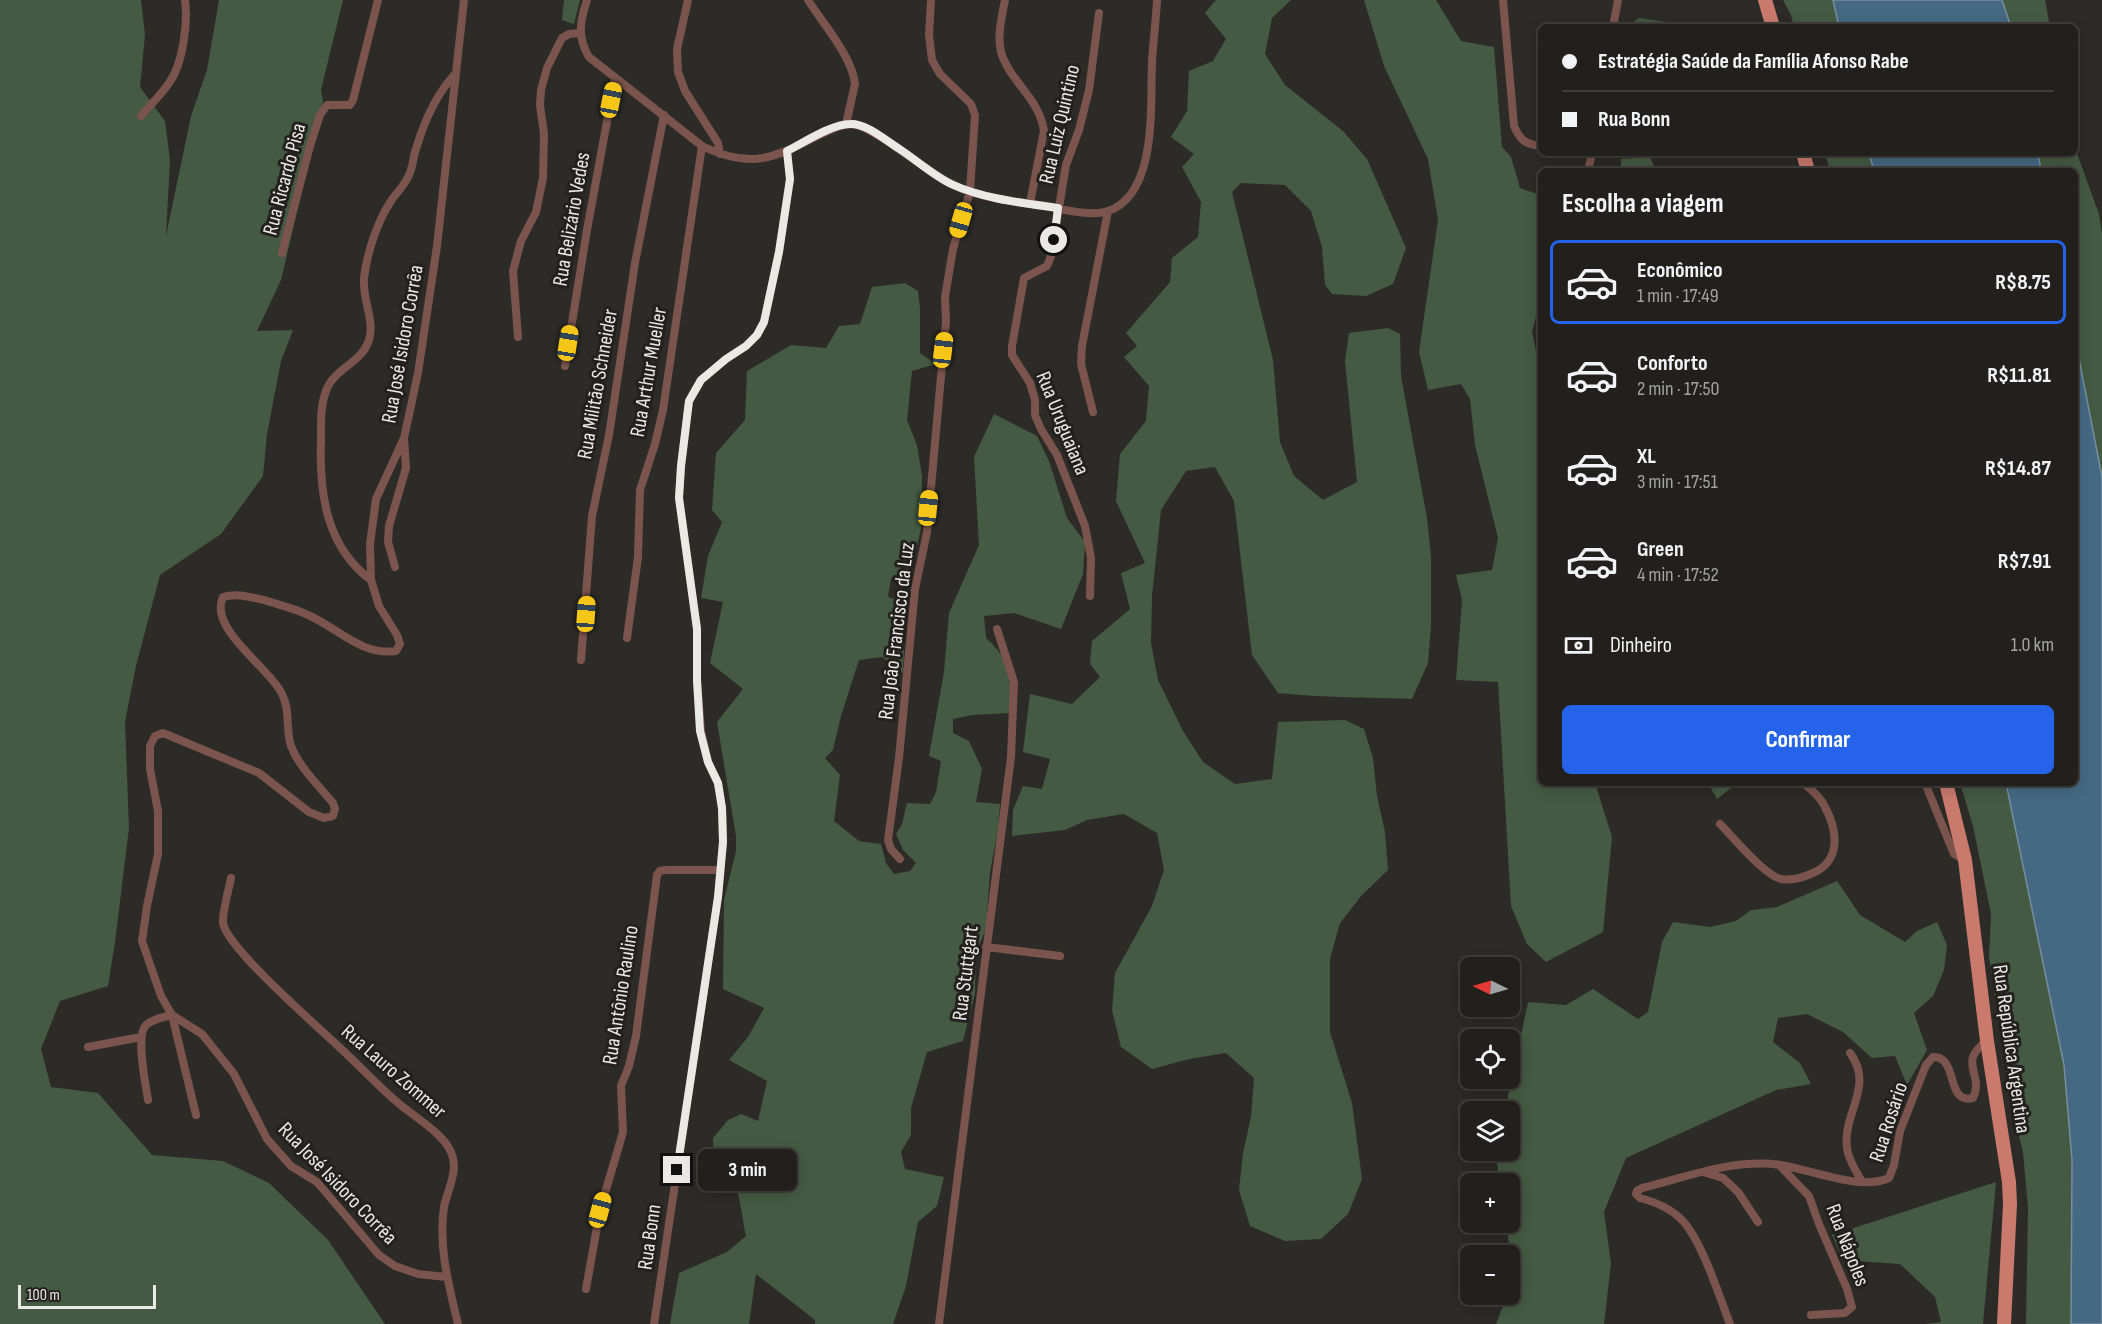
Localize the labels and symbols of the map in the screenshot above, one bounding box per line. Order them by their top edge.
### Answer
street label: Rua Luiz Quintino [1034,62,1085,186]
car [599,81,623,119]
street label: Rua Ricardo Pisa [258,121,311,238]
street label: Rua Belizário Vedes [547,150,596,288]
car [947,200,975,240]
route start [1040,226,1067,253]
street label: Rua José Isidoro Corrêa [376,263,429,425]
street label: Rua Arthur Mueller [625,305,672,439]
street label: Rua Militão Schneider [572,307,623,461]
car [556,324,580,362]
car [932,331,954,369]
street label: Rua Uruguaiana [1030,368,1095,479]
car [917,489,939,527]
street label: Rua João Francisco da Luz [873,541,920,721]
car [576,595,596,633]
street label: Rua Antônio Raulino [597,924,644,1066]
street label: Rua Stuttgart [947,924,984,1022]
north arrow [1460,957,1520,1017]
street label: Rua República Argentina [1987,963,2036,1135]
street label: Rua Lauro Zommer [336,1019,451,1124]
street label: Rua Rosário [1864,1079,1913,1165]
street label: Rua José Isidoro Corrêa [273,1117,402,1250]
callout: 3 min [698,1149,797,1191]
route end [663,1156,690,1183]
car [587,1190,613,1230]
street label: Rua Nápoles [1820,1201,1875,1290]
street label: Rua Bonn [633,1203,666,1271]
scale bar [18,1282,156,1310]

